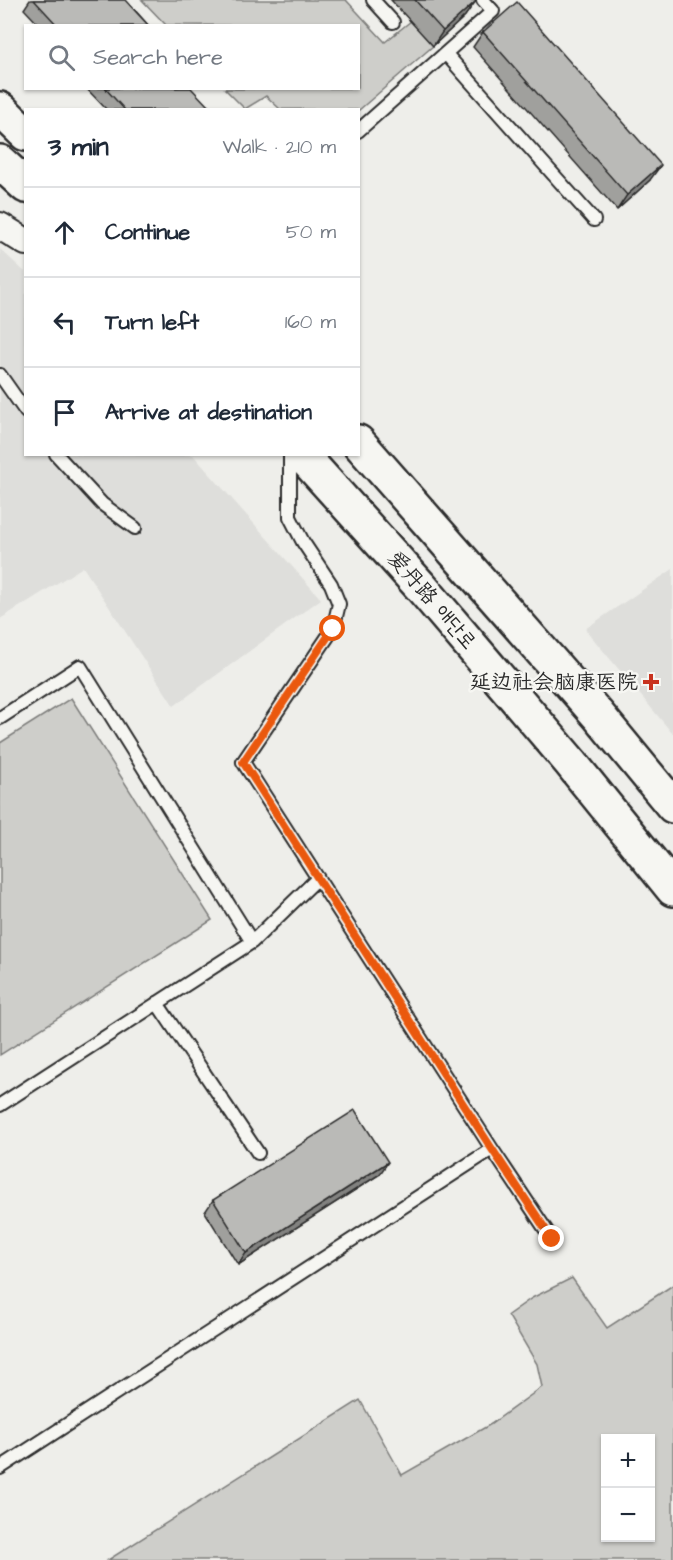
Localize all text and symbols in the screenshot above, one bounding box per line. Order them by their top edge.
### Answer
search box [24,24,360,90]
icon: search [45,41,78,74]
text: Search here [93,42,223,73]
text: 3 min [48,129,109,165]
text: Walk · 210 m [223,133,336,161]
icon: ahead [48,216,81,249]
text: Continue [105,217,190,248]
text: 50 m [286,218,336,246]
icon: left [48,306,81,339]
text: Turn left [105,307,199,338]
text: 160 m [285,308,336,336]
icon: arrive [48,396,81,429]
text: Arrive at destination [105,397,312,428]
street label: 爱丹路 애단로 [381,544,483,656]
route start [319,615,345,641]
place label: 延边社会脑康医院 [470,668,638,697]
marker: 延边社会脑康医院 [642,673,660,691]
route end [538,1225,564,1251]
map controls [601,1434,655,1542]
button: + [601,1434,655,1488]
button: − [601,1488,655,1542]

